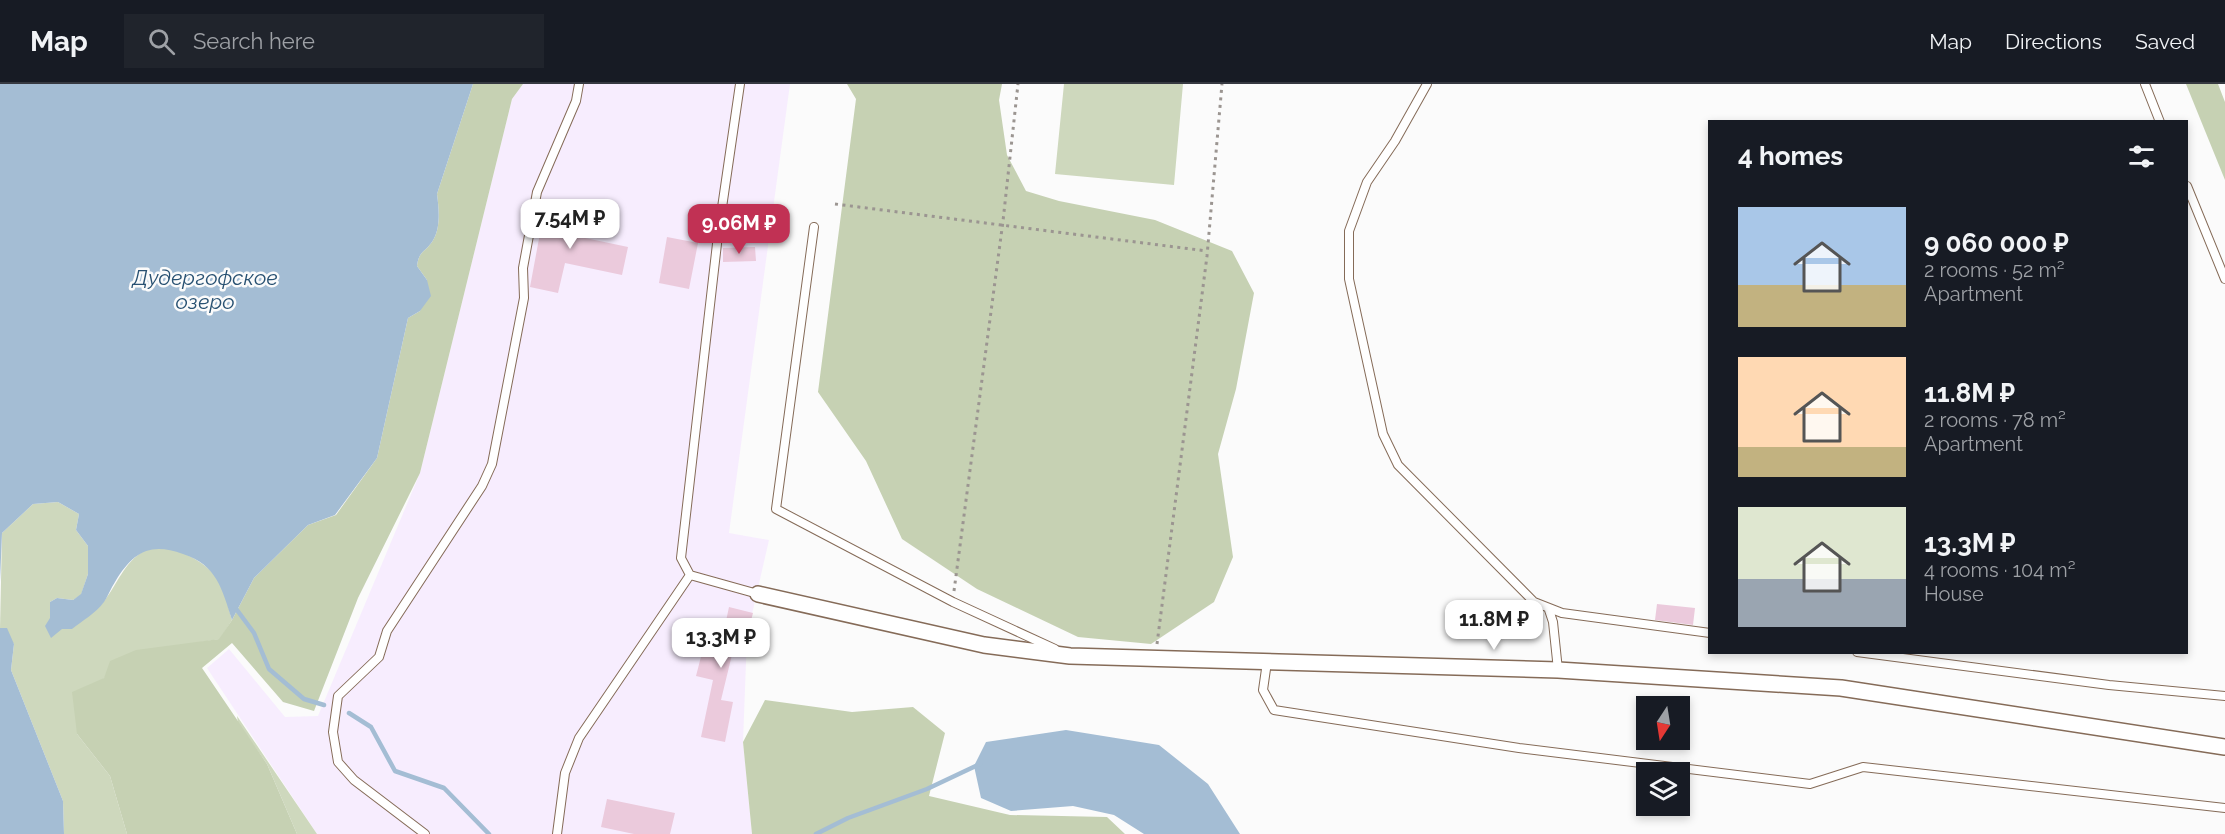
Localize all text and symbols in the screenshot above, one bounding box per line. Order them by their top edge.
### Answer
search box [124,14,544,68]
text: Map [30,25,88,58]
icon: search [145,25,178,58]
text: Search here [193,28,315,54]
text: Map [1929,29,1972,54]
text: Directions [2005,29,2102,54]
text: Saved [2135,29,2195,54]
icon: filters [2125,140,2158,173]
text: 4 homes [1738,141,1843,171]
pin: 7.54M ₽ [515,199,625,250]
pin: 9.06M ₽ [684,204,794,255]
text: 7.54M ₽ [535,206,605,230]
text: 9.06M ₽ [702,211,776,235]
text: 9 060 000 ₽ [1924,228,2069,258]
icon: home [1786,231,1858,303]
text: 2 rooms · 52 m² [1924,258,2065,282]
water label: Дудергофское озеро [131,265,278,314]
text: Apartment [1924,282,2023,306]
text: 11.8M ₽ [1924,378,2015,408]
icon: home [1786,381,1858,453]
text: 2 rooms · 78 m² [1924,408,2066,432]
text: Apartment [1924,432,2023,456]
text: 13.3M ₽ [1924,528,2016,558]
icon: home [1786,531,1858,603]
text: 4 rooms · 104 m² [1924,558,2076,582]
text: House [1924,582,1984,606]
pin: 11.8M ₽ [1439,600,1549,651]
text: 11.8M ₽ [1459,607,1529,631]
pin: 13.3M ₽ [666,618,776,669]
text: 13.3M ₽ [686,625,756,649]
north arrow [1636,696,1690,750]
map controls [1636,696,1690,816]
button: layers [1636,762,1690,816]

